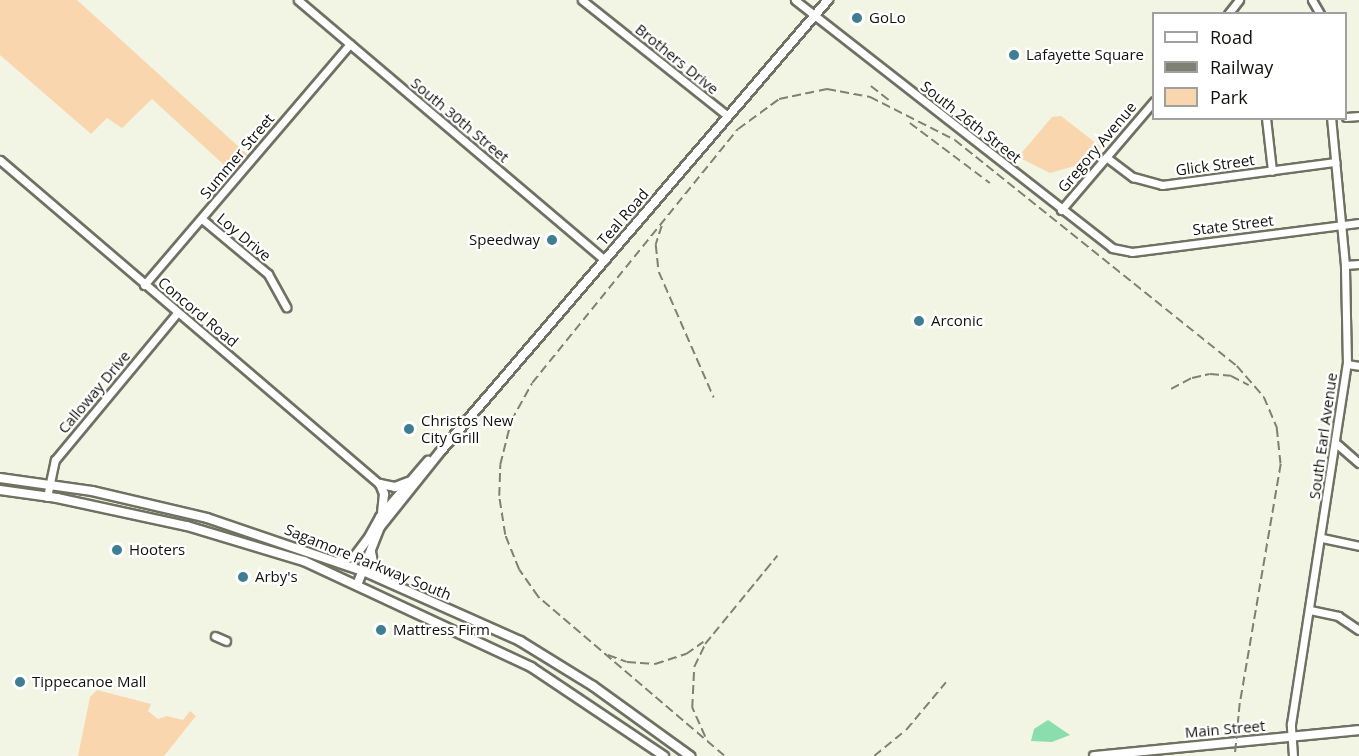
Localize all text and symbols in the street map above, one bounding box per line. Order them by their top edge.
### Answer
place label: GoLo [869,9,906,27]
marker: GoLo [850,11,864,25]
legend [1152,12,1347,120]
street label: Brothers Drive [632,20,722,98]
text: Road [1210,25,1253,49]
place label: Lafayette Square [1026,46,1144,64]
marker: Lafayette Square [1007,48,1021,62]
text: Railway [1210,55,1273,79]
street label: South 30th Street [407,74,513,166]
street label: South 26th Street [917,77,1025,167]
text: Park [1210,85,1248,109]
street label: Gregory Avenue [1054,98,1140,196]
street label: Summer Street [196,110,278,202]
street label: Glick Street [1174,151,1256,179]
street label: Teal Road [594,185,652,249]
street label: Loy Drive [213,209,275,265]
street label: State Street [1191,211,1275,239]
place label: Speedway [469,231,540,249]
marker: Speedway [545,233,559,247]
street label: Concord Road [154,273,242,351]
place label: Arconic [931,312,983,330]
marker: Arconic [912,314,926,328]
street label: Calloway Drive [54,347,134,437]
street label: South Earl Avenue [1305,372,1341,500]
place label: Christos New City Grill [421,411,513,446]
marker: Christos New City Grill [402,422,416,436]
street label: Sagamore Parkway South [282,520,454,604]
place label: Hooters [129,541,185,559]
marker: Hooters [110,543,124,557]
place label: Arby's [255,568,298,586]
marker: Arby's [236,570,250,584]
place label: Mattress Firm [393,621,490,639]
marker: Mattress Firm [374,623,388,637]
place label: Tippecanoe Mall [32,673,146,691]
marker: Tippecanoe Mall [13,675,27,689]
street label: Main Street [1184,717,1266,741]

